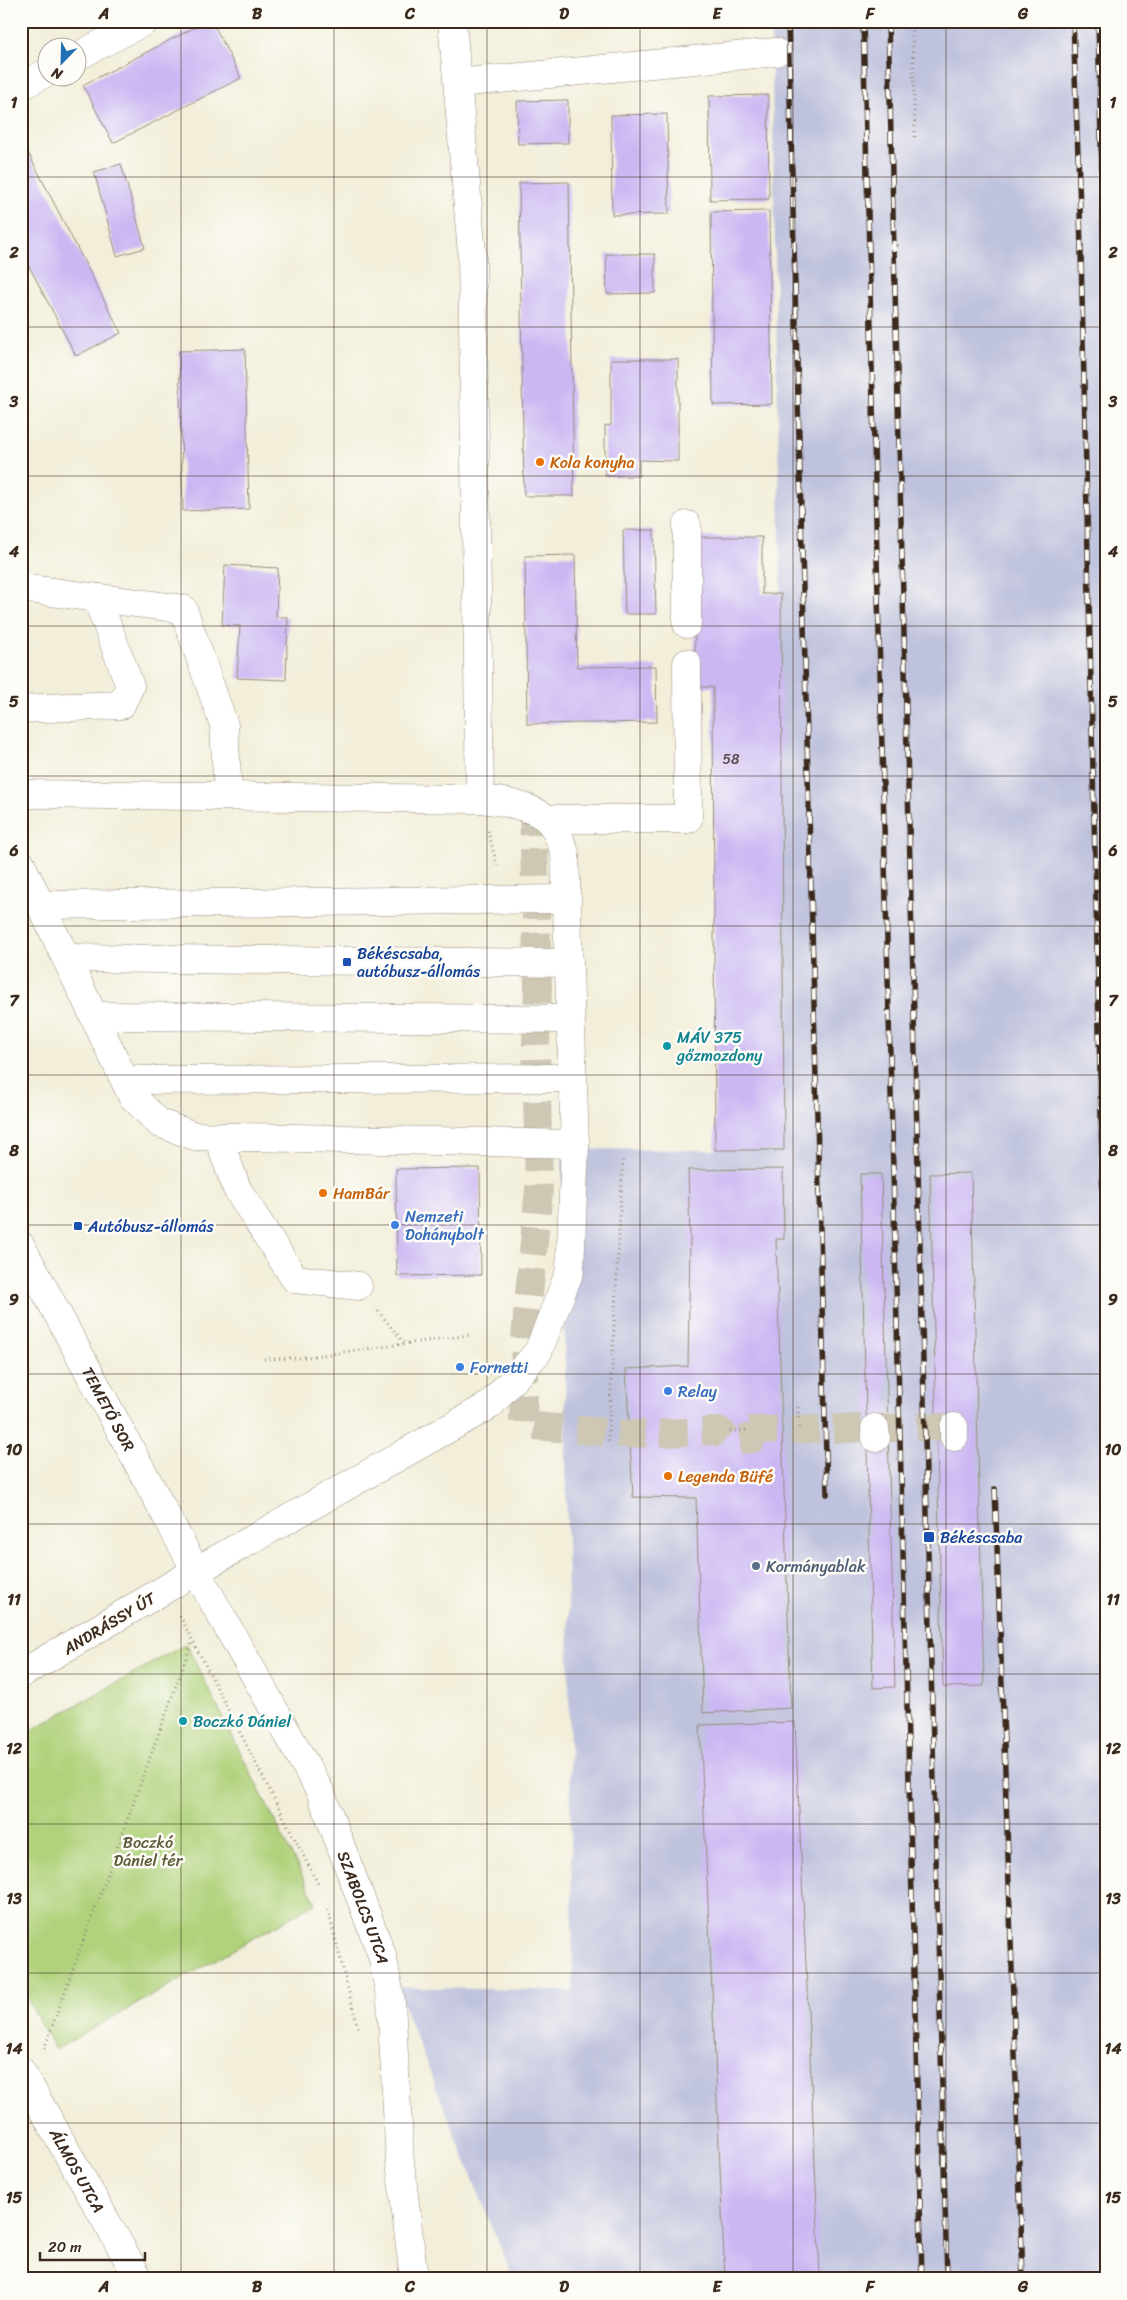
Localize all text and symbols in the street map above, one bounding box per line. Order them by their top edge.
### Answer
text: A [98,0,109,28]
text: B [252,0,263,28]
text: C [404,0,416,28]
text: D [559,0,569,28]
text: E [713,0,723,28]
text: F [865,0,876,28]
text: G [1017,0,1029,28]
north arrow [38,38,88,88]
text: N [47,60,67,87]
text: 1 [11,88,18,117]
text: 1 [1110,88,1117,117]
text: 2 [8,238,19,267]
text: 2 [1107,238,1118,267]
text: 3 [9,387,19,416]
text: 3 [1108,387,1118,416]
place label: Kola konyha [550,448,634,477]
marker: Kola konyha [534,456,546,468]
text: 4 [8,537,19,566]
text: 4 [1107,537,1118,566]
text: 5 [9,687,19,716]
text: 5 [1108,687,1118,716]
house number: 58 [723,747,740,772]
text: 6 [8,836,19,865]
text: 6 [1107,836,1118,865]
place label: Békéscsaba, autóbusz-állomás [357,939,481,986]
marker: Békéscsaba, autóbusz-állomás [341,956,353,968]
text: 7 [9,986,20,1015]
text: 7 [1108,986,1119,1015]
place label: MÁV 375 gőzmozdony [675,1023,763,1070]
marker: MÁV 375 gőzmozdony [661,1040,673,1052]
text: 8 [8,1136,19,1165]
text: 8 [1107,1136,1118,1165]
place label: HamBár [333,1179,391,1208]
marker: HamBár [317,1187,329,1199]
place label: Nemzeti Dohánybolt [405,1202,484,1249]
place label: Autóbusz-állomás [87,1212,214,1241]
marker: Nemzeti Dohánybolt [389,1219,401,1231]
marker: Autóbusz-állomás [72,1220,84,1232]
text: 9 [9,1285,19,1314]
text: 9 [1108,1285,1118,1314]
place label: Fornetti [470,1353,528,1382]
street label: TEMETŐ SOR [73,1361,143,1457]
marker: Fornetti [454,1361,466,1373]
place label: Relay [678,1377,718,1406]
marker: Relay [662,1385,674,1397]
text: 10 [6,1435,22,1464]
text: 10 [1105,1435,1121,1464]
place label: Legenda Büfé [678,1462,773,1491]
marker: Legenda Büfé [662,1470,674,1482]
place label: Békéscsaba [940,1523,1023,1552]
marker: Békéscsaba [922,1530,936,1544]
place label: Kormányablak [766,1552,866,1581]
marker: Kormányablak [750,1560,762,1572]
street label: ANDRÁSSY ÚT [56,1584,162,1663]
text: 11 [7,1585,21,1614]
text: 11 [1106,1585,1120,1614]
place label: Boczkó Dániel [193,1707,291,1736]
marker: Boczkó Dániel [177,1715,189,1727]
text: 12 [6,1734,23,1763]
text: 12 [1105,1734,1122,1763]
park label: Boczkó Dániel tér [114,1828,184,1875]
street label: SZABOLCS UTCA [329,1847,397,1966]
text: 13 [6,1884,22,1913]
text: 13 [1105,1884,1121,1913]
text: 14 [6,2034,22,2063]
text: 14 [1105,2034,1121,2063]
street label: ÁLMOS UTCA [41,2122,113,2218]
text: 15 [6,2183,23,2212]
text: 15 [1105,2183,1122,2212]
scale bar [40,2230,145,2262]
text: 20 m [48,2234,82,2260]
text: A [98,2272,109,2300]
text: B [252,2272,263,2300]
text: C [404,2272,416,2300]
text: D [559,2272,569,2300]
text: E [713,2272,723,2300]
text: F [865,2272,876,2300]
text: G [1017,2272,1029,2300]

